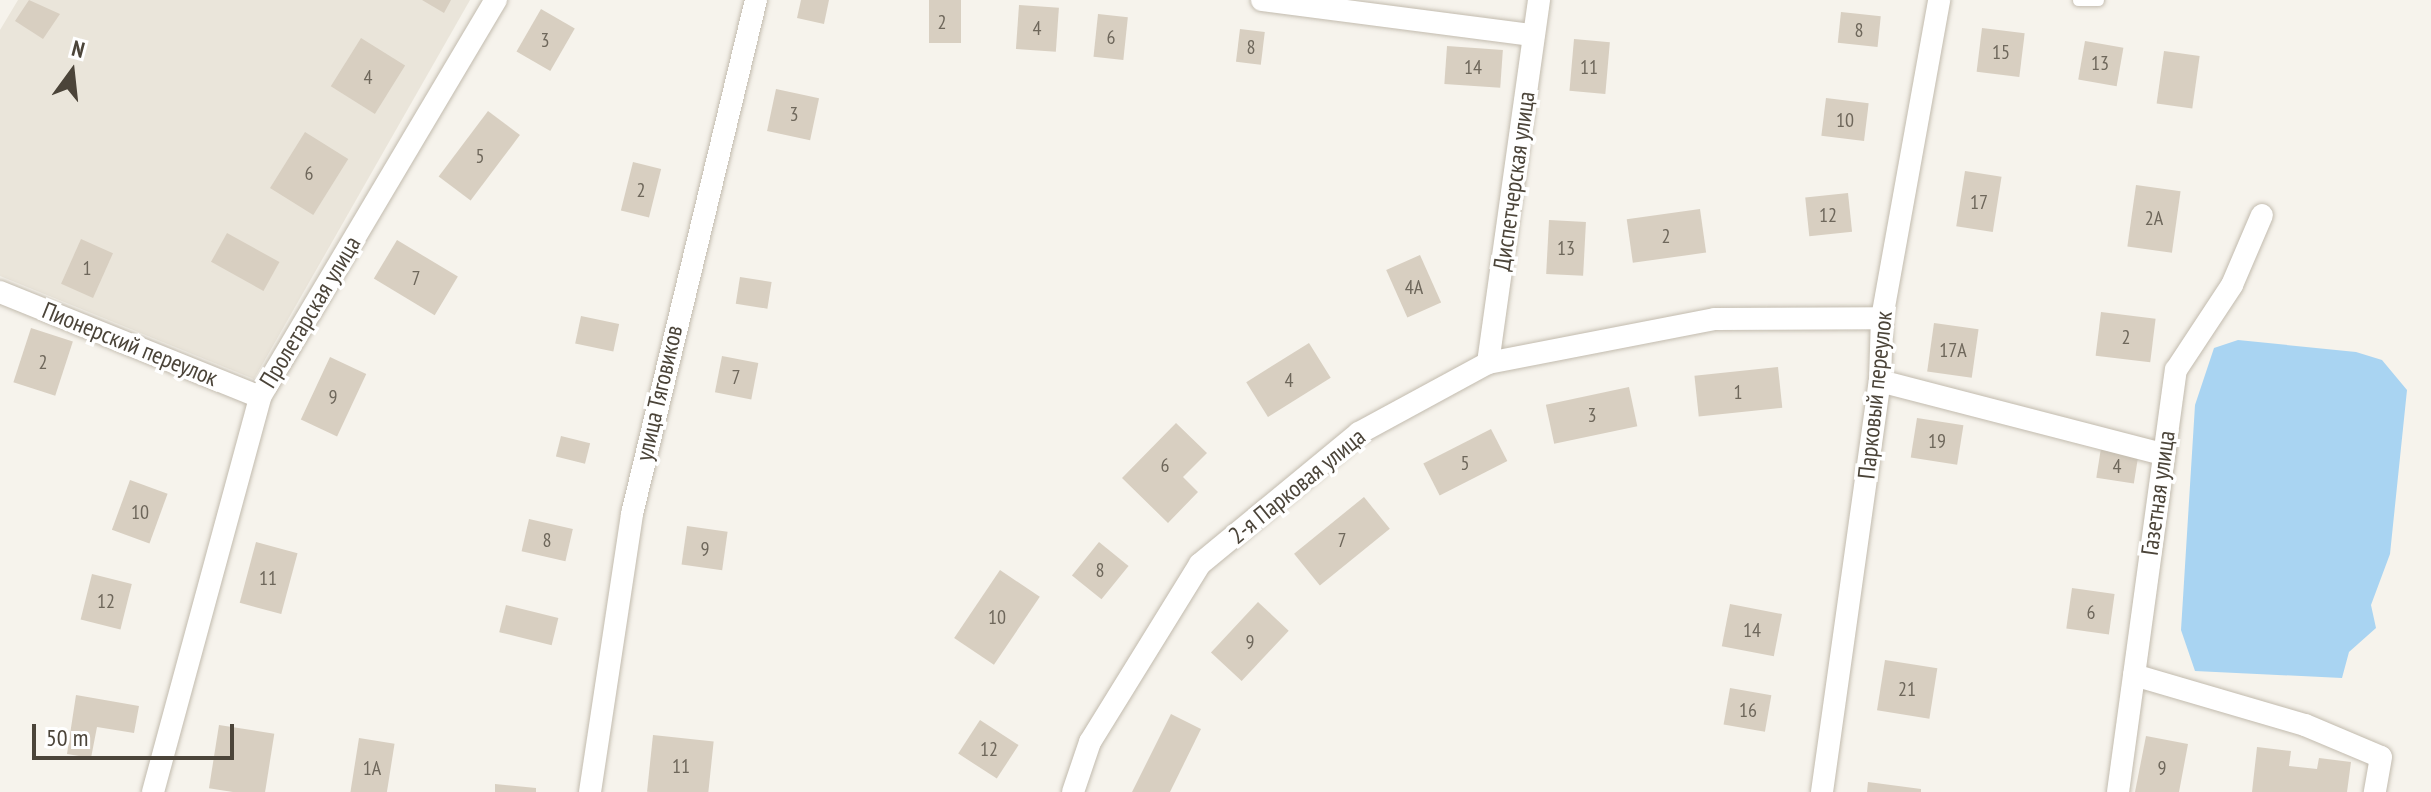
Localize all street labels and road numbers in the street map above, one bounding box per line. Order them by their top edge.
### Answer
street label: Диспетчерская улица [1487,89,1541,273]
street label: Пролетарская улица [253,231,367,393]
street label: Пионерский переулок [38,296,222,392]
street label: Парковый переулок [1852,310,1898,480]
street label: улица Тяговиков [629,322,689,464]
street label: 2-я Парковая улица [1223,422,1371,550]
street label: Газетная улица [2135,429,2181,557]

